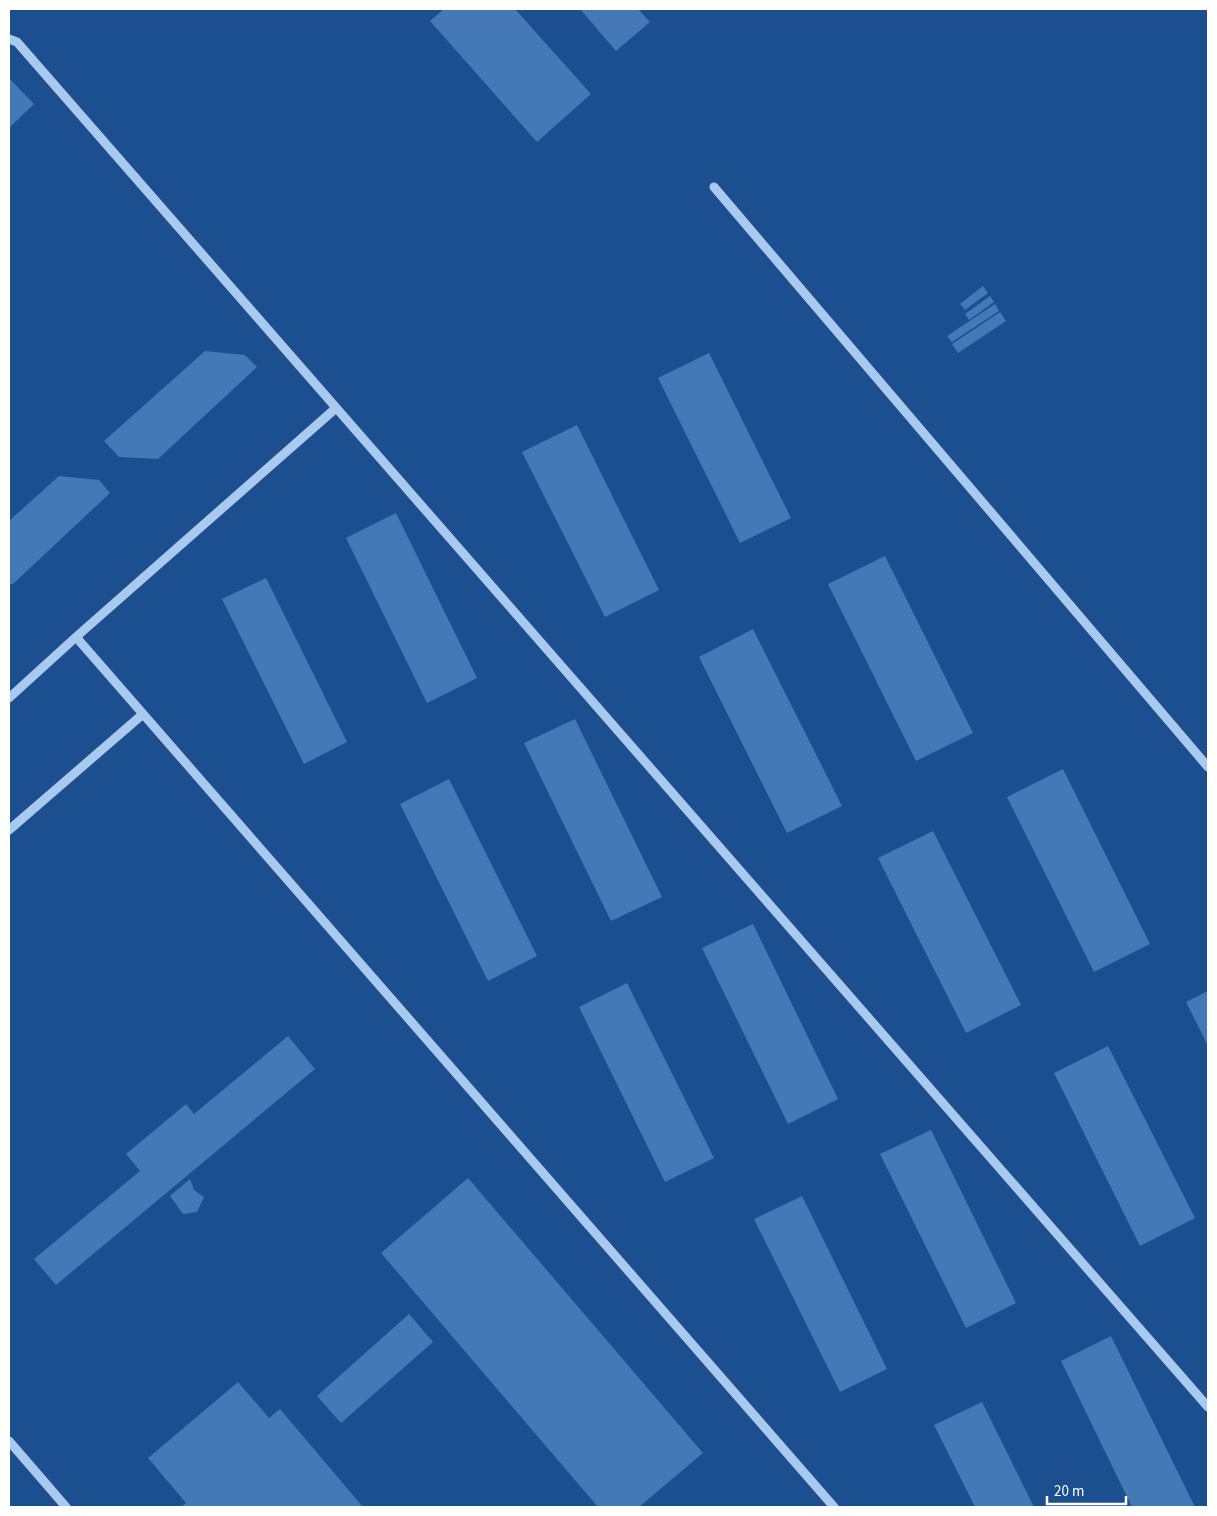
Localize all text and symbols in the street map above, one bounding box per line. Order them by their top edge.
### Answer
scale bar [1047,1474,1126,1506]
text: 20 m [1054,1481,1084,1502]

